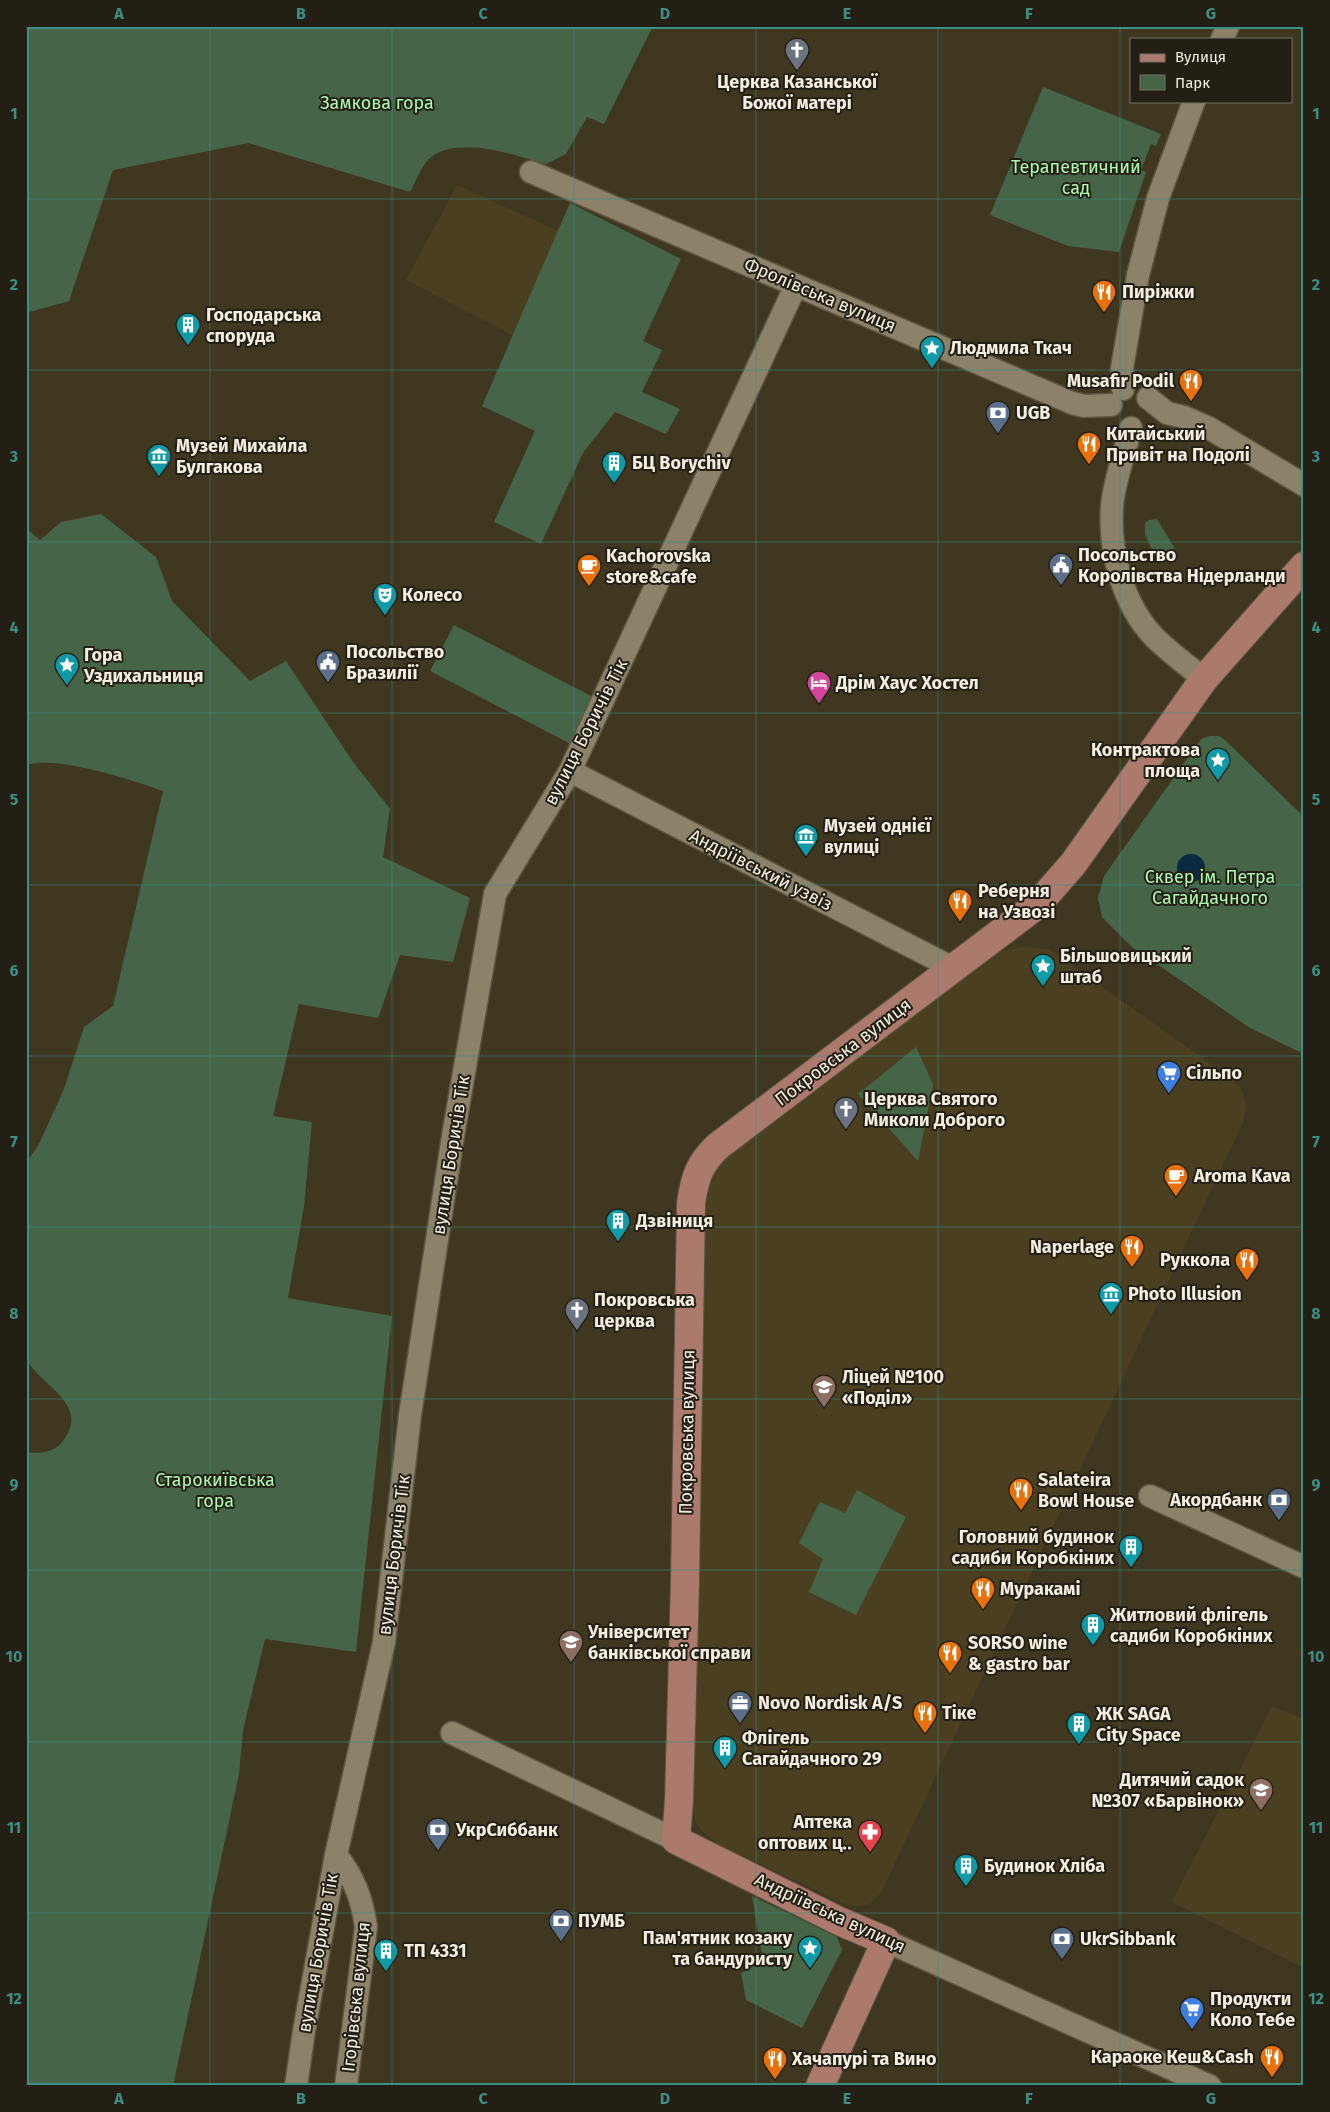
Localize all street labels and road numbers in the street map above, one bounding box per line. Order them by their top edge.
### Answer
street label: Фролівська вулиця [741,253,899,337]
street label: вулиця Боричів Тік [540,655,633,809]
street label: Андріївський узвіз [686,824,836,916]
street label: Покровська вулиця [770,994,916,1110]
street label: вулиця Боричів Тік [428,1073,475,1236]
street label: Покровська вулиця [675,1349,699,1515]
street label: вулиця Боричів Тік [373,1473,415,1636]
street label: Андріївська вулиця [751,1868,909,1958]
street label: вулиця Боричів Тік [293,1871,343,2034]
street label: Ігорівська вулиця [337,1921,375,2073]

